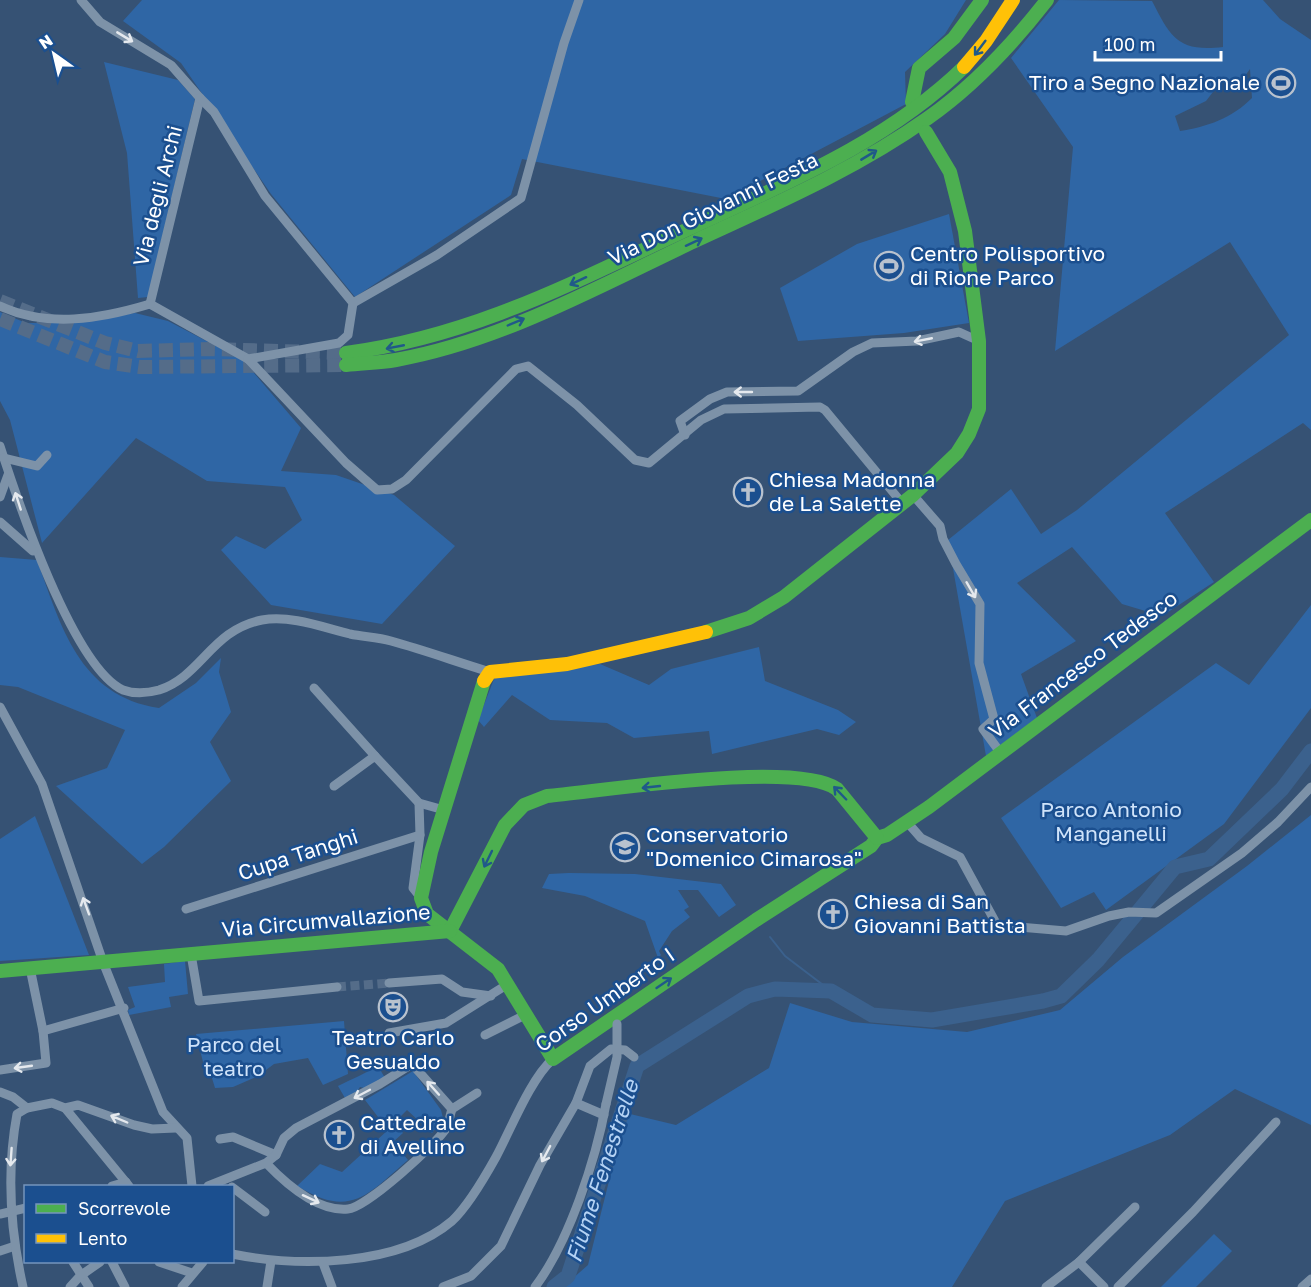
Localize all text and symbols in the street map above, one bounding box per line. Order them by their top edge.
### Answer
north arrow [24,24,84,84]
scale bar [1095,24,1221,62]
text: N [35,30,56,53]
one-way arrow [116,31,133,43]
text: 100 m [1104,33,1155,55]
one-way arrow [973,40,986,56]
sports icon: Tiro a Segno Nazionale [1265,67,1297,99]
place label: Tiro a Segno Nazionale [1029,69,1260,95]
street label: Via degli Archi [127,123,187,269]
street label: Via Don Giovanni Festa [603,146,822,270]
one-way arrow [860,149,877,161]
one-way arrow [684,235,702,247]
place label: Centro Polisportivo di Rione Parco [910,240,1105,290]
sports icon: Centro Polisportivo di Rione Parco [873,250,905,282]
one-way arrow [570,275,588,287]
one-way arrow [507,316,525,327]
one-way arrow [914,335,934,346]
one-way arrow [386,342,406,353]
one-way arrow [734,386,754,398]
place label: Chiesa Madonna de La Salette [769,466,935,516]
church icon: Chiesa Madonna de La Salette [732,476,764,508]
one-way arrow [12,492,23,511]
one-way arrow [965,581,977,598]
street label: Via Francesco Tedesco [983,585,1182,744]
one-way arrow [641,782,661,793]
one-way arrow [833,786,848,801]
park label: Parco Antonio Manganelli [1040,796,1182,846]
place label: Conservatorio "Domenico Cimarosa" [646,821,862,871]
street label: Cupa Tanghi [235,822,361,886]
school or university icon: Conservatorio "Domenico Cimarosa" [609,831,641,863]
one-way arrow [482,850,494,868]
place label: Chiesa di San Giovanni Battista [854,888,1026,938]
one-way arrow [79,897,90,916]
street label: Via Circumvallazione [220,898,431,942]
church icon: Chiesa di San Giovanni Battista [817,898,849,930]
street label: Corso Umberto I [530,941,679,1057]
one-way arrow [656,977,672,989]
theatre icon: Teatro Carlo Gesualdo [377,991,409,1023]
place label: Teatro Carlo Gesualdo [332,1024,454,1074]
park label: Parco del teatro [187,1031,281,1081]
one-way arrow [13,1061,33,1072]
water label: Fiume Fenestrelle [559,1074,644,1265]
one-way arrow [426,1080,440,1095]
one-way arrow [354,1088,371,1100]
place label: Cattedrale di Avellino [360,1109,466,1159]
one-way arrow [110,1113,129,1124]
church icon: Cattedrale di Avellino [323,1119,355,1151]
one-way arrow [540,1144,551,1162]
one-way arrow [6,1147,17,1166]
legend [24,1185,234,1263]
one-way arrow [302,1193,320,1205]
text: Scorrevole [78,1197,171,1219]
text: Lento [78,1227,127,1249]

